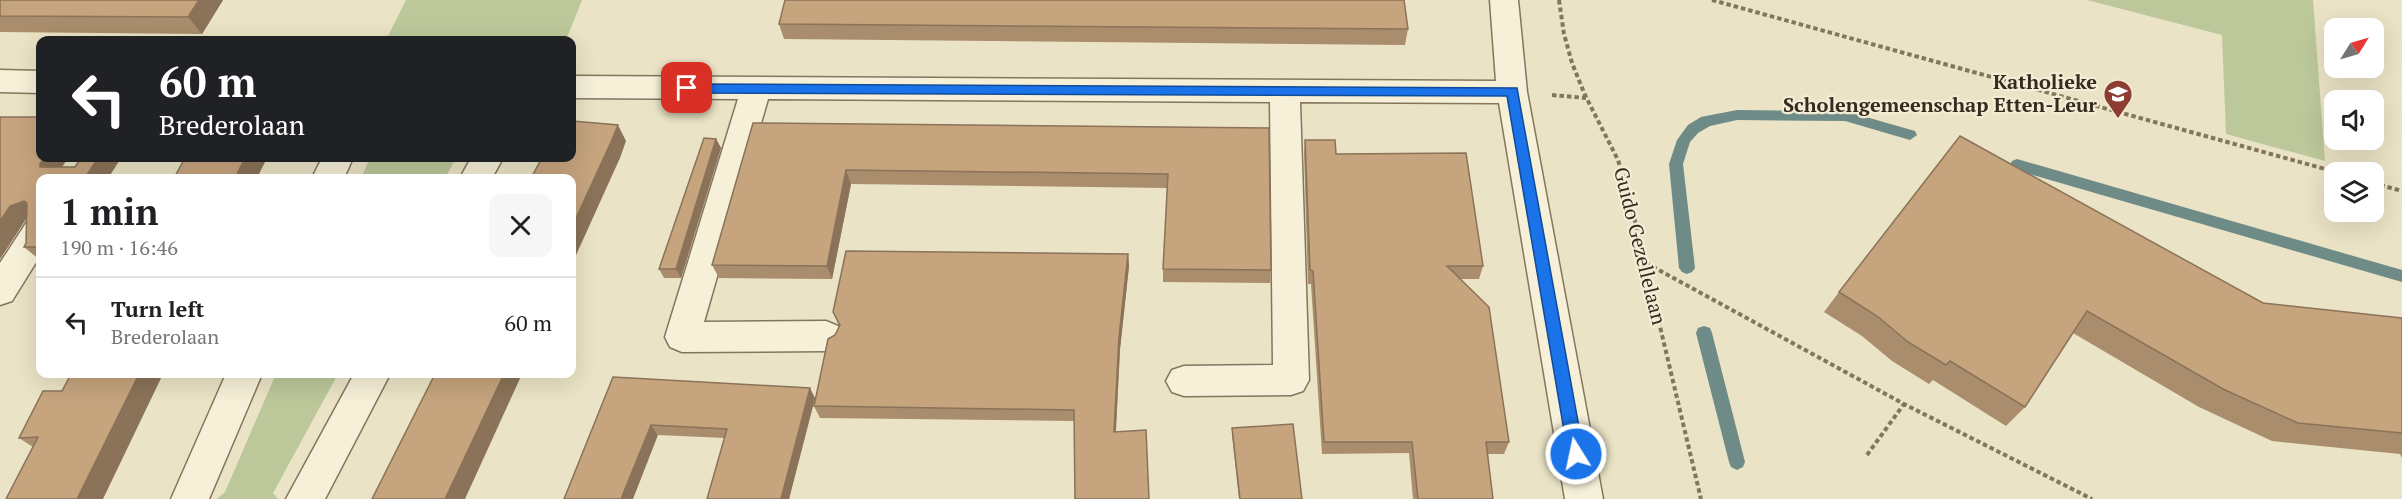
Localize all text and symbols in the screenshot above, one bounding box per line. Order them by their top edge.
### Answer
north arrow [2324,18,2384,78]
map controls [2324,18,2384,222]
text: 60 m [159,53,257,109]
icon: left [60,60,138,138]
pin [661,62,712,113]
place label: Katholieke Scholengemeenschap Etten-Leur [1783,68,2097,118]
icon: arrive [670,71,703,104]
school or university icon: Katholieke Scholengemeenschap Etten-Leur [2102,78,2134,120]
button: sound [2324,90,2384,150]
text: Brederolaan [159,107,305,143]
button: layers [2324,162,2384,222]
street label: Guido Gezellelaan [1608,164,1673,328]
text: 1 min [60,188,158,235]
button: close [489,194,552,257]
text: 190 m · 16:46 [60,234,178,261]
text: Turn left [111,294,204,323]
icon: left [60,306,93,339]
text: 60 m [504,308,552,337]
text: Brederolaan [111,323,219,350]
position arrow [1544,422,1608,486]

